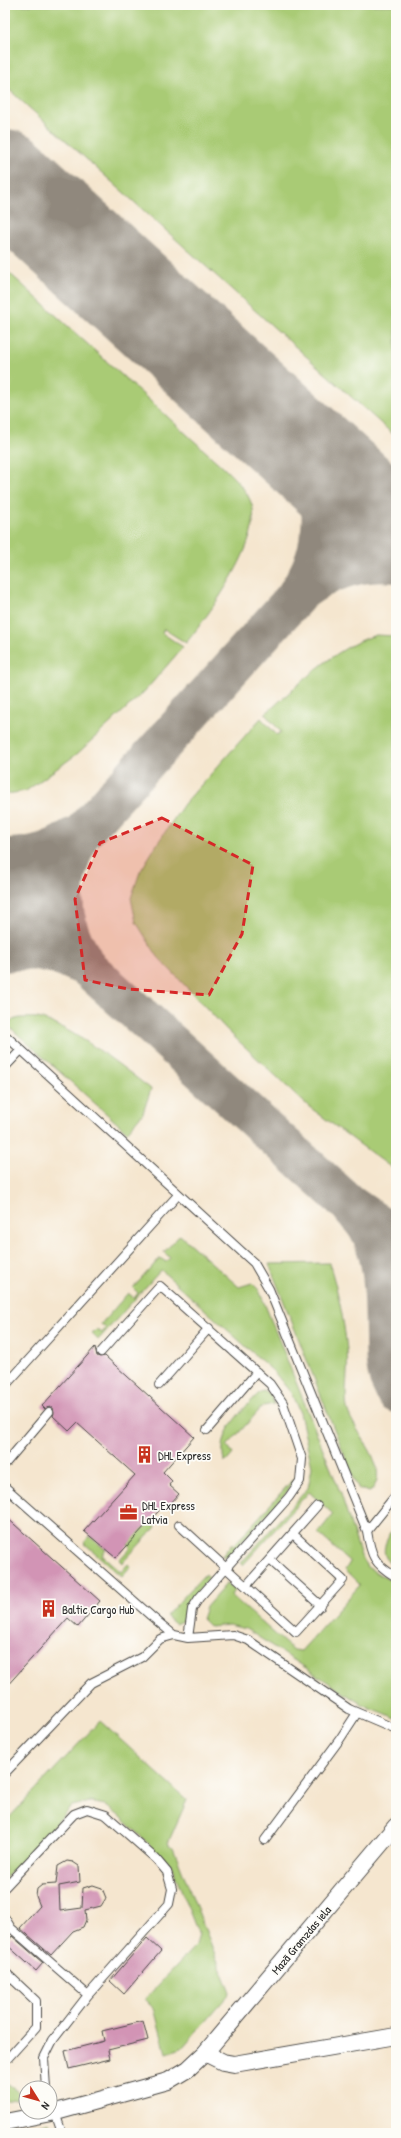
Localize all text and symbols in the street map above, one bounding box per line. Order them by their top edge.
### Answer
building icon: DHL Express [135,1445,155,1465]
place label: DHL Express [158,1447,211,1464]
place label: DHL Express Latvia [142,1497,195,1528]
office icon: DHL Express Latvia [119,1502,139,1522]
building icon: Baltic Cargo Hub [39,1599,59,1619]
place label: Baltic Cargo Hub [62,1601,134,1618]
street label: Mazā Gramzdas iela [267,1902,335,1978]
north arrow [18,2080,58,2120]
text: N [39,2099,53,2113]

